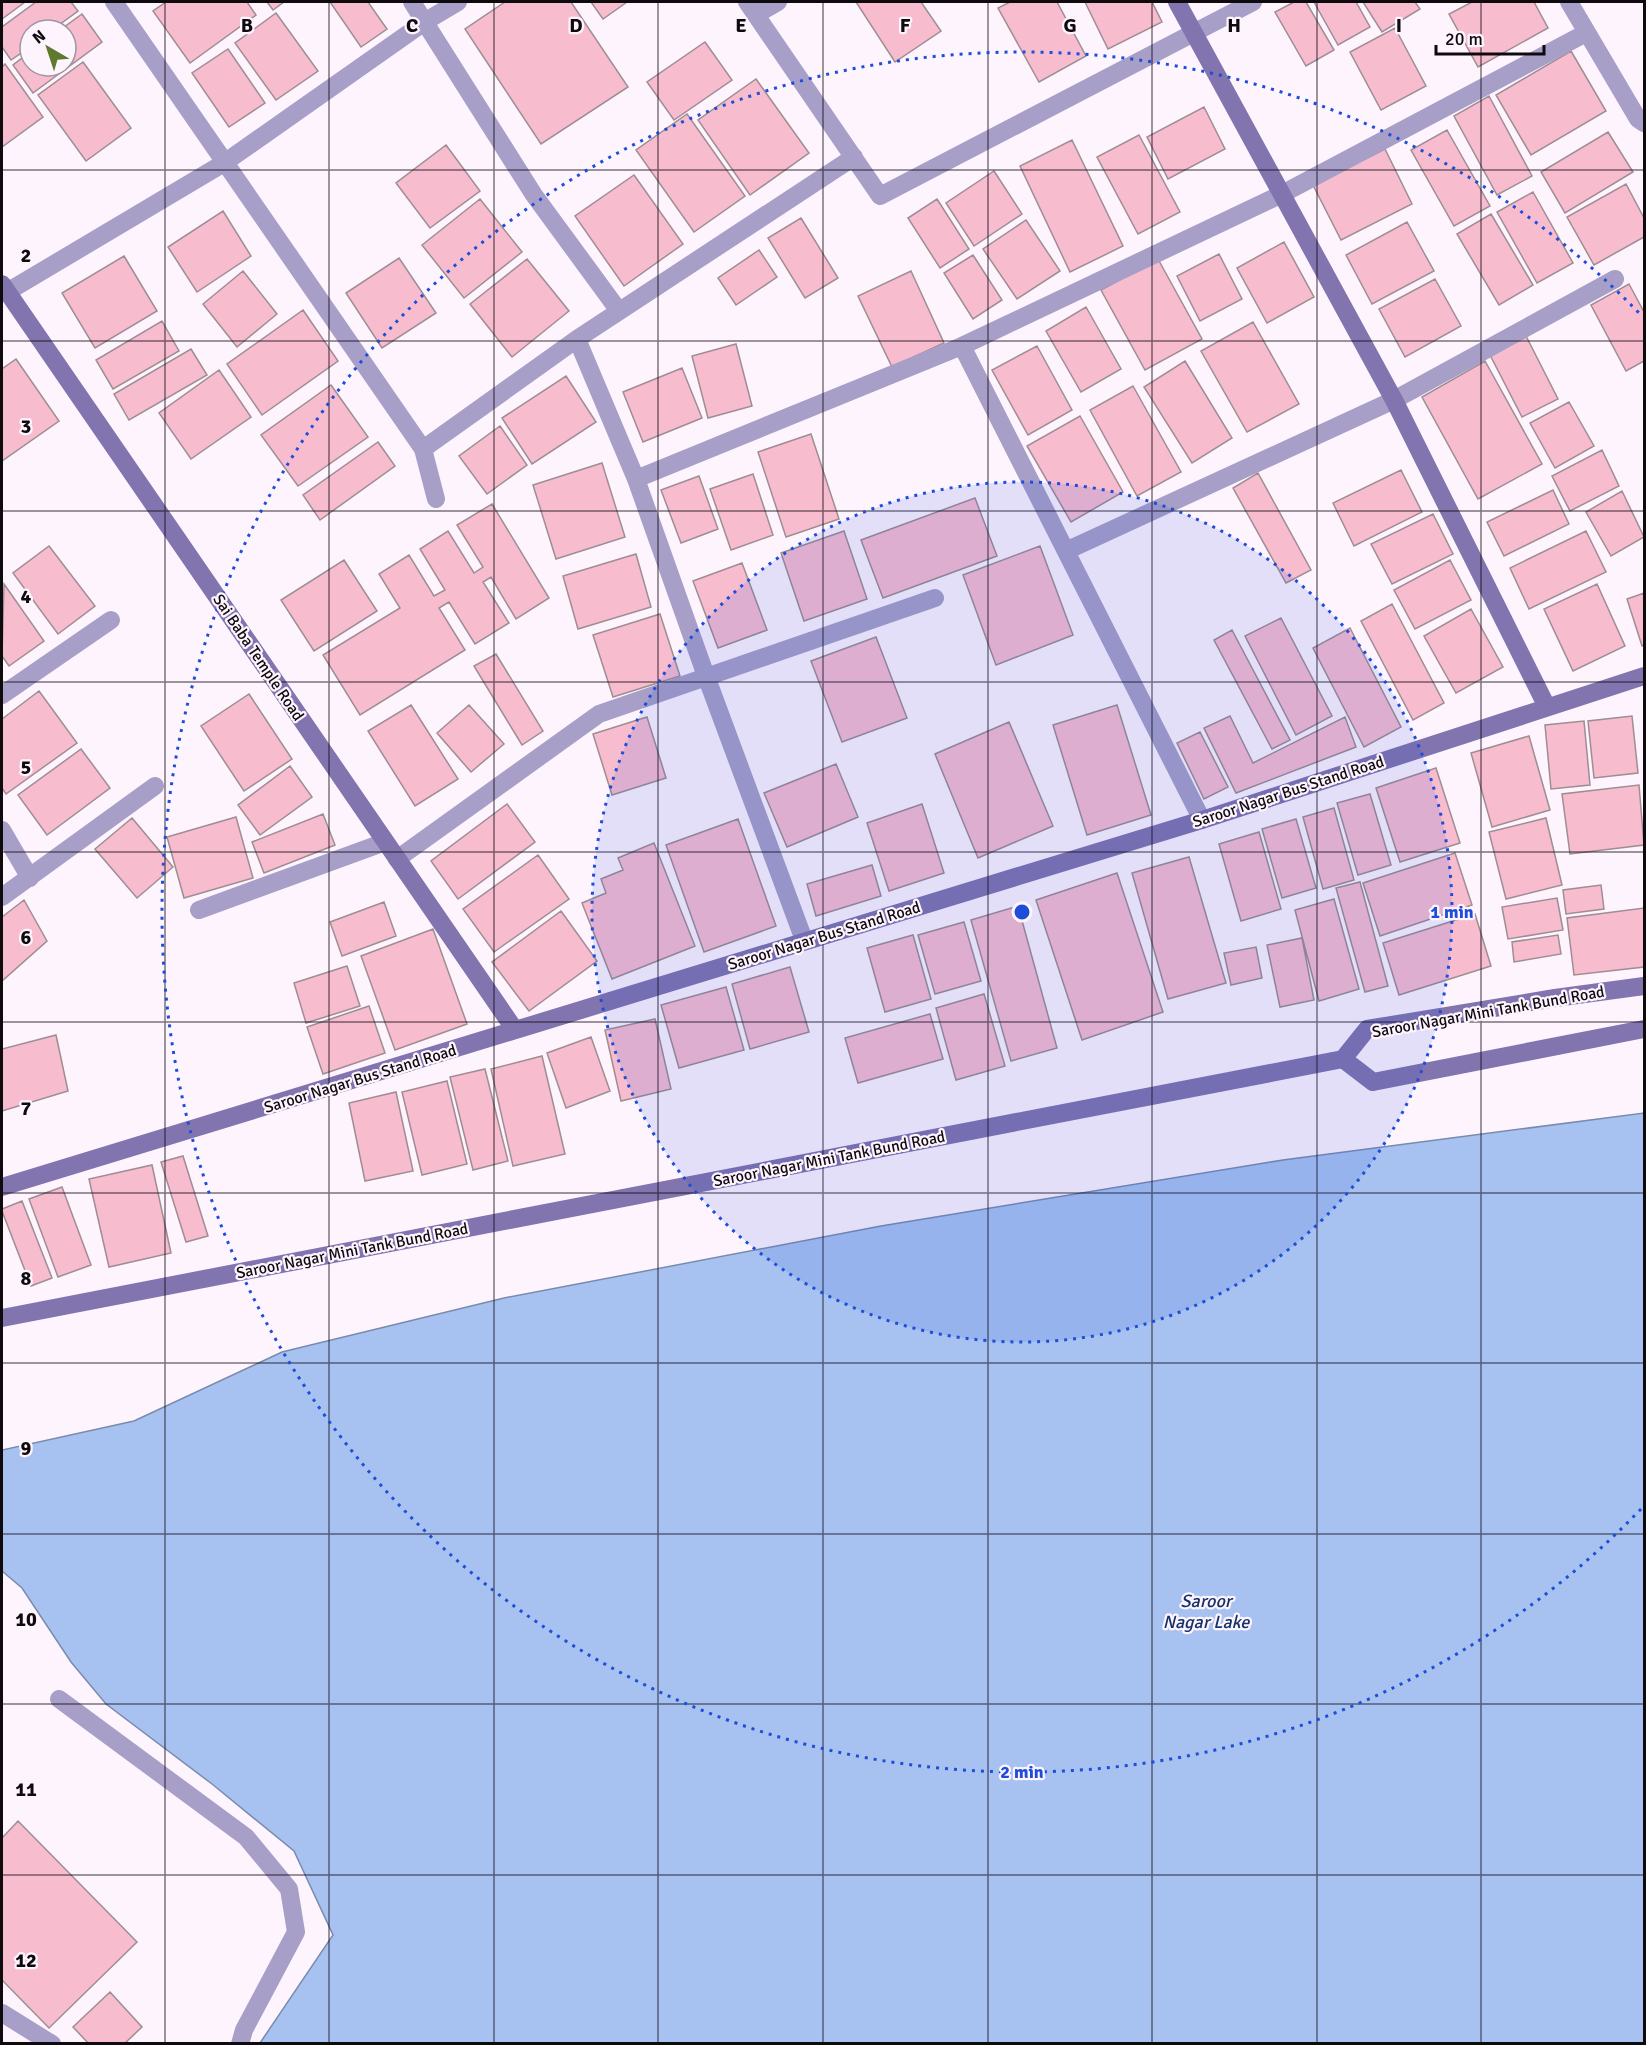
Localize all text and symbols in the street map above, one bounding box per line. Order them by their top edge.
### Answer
text: B [241,13,253,38]
text: C [406,13,418,38]
text: D [569,13,583,38]
text: E [735,13,747,38]
text: F [900,13,911,38]
text: G [1063,13,1077,38]
text: H [1227,13,1241,38]
text: I [1396,13,1402,38]
north arrow [18,18,78,78]
scale bar [1436,18,1544,56]
text: N [29,26,50,48]
text: 20 m [1445,28,1483,50]
text: 2 [21,243,31,268]
text: 3 [21,414,31,439]
text: 4 [21,584,32,609]
street label: Sai Baba Temple Road [208,590,308,725]
street label: Saroor Nagar Bus Stand Road [1190,752,1387,832]
text: 5 [21,755,31,780]
street label: Saroor Nagar Bus Stand Road [726,897,923,975]
text: 1 min [1430,901,1474,923]
centre of rings [1012,902,1032,922]
text: 6 [21,925,32,950]
street label: Saroor Nagar Mini Tank Bund Road [1370,982,1606,1042]
street label: Saroor Nagar Bus Stand Road [262,1040,459,1118]
text: 7 [21,1096,32,1121]
street label: Saroor Nagar Mini Tank Bund Road [712,1127,947,1191]
street label: Saroor Nagar Mini Tank Bund Road [235,1219,470,1283]
text: 8 [21,1266,32,1291]
text: 9 [21,1436,32,1461]
water label: Saroor Nagar Lake [1163,1590,1250,1633]
text: 10 [15,1607,37,1632]
text: 2 min [1000,1761,1044,1783]
text: 11 [15,1777,37,1802]
text: 12 [15,1948,37,1973]

